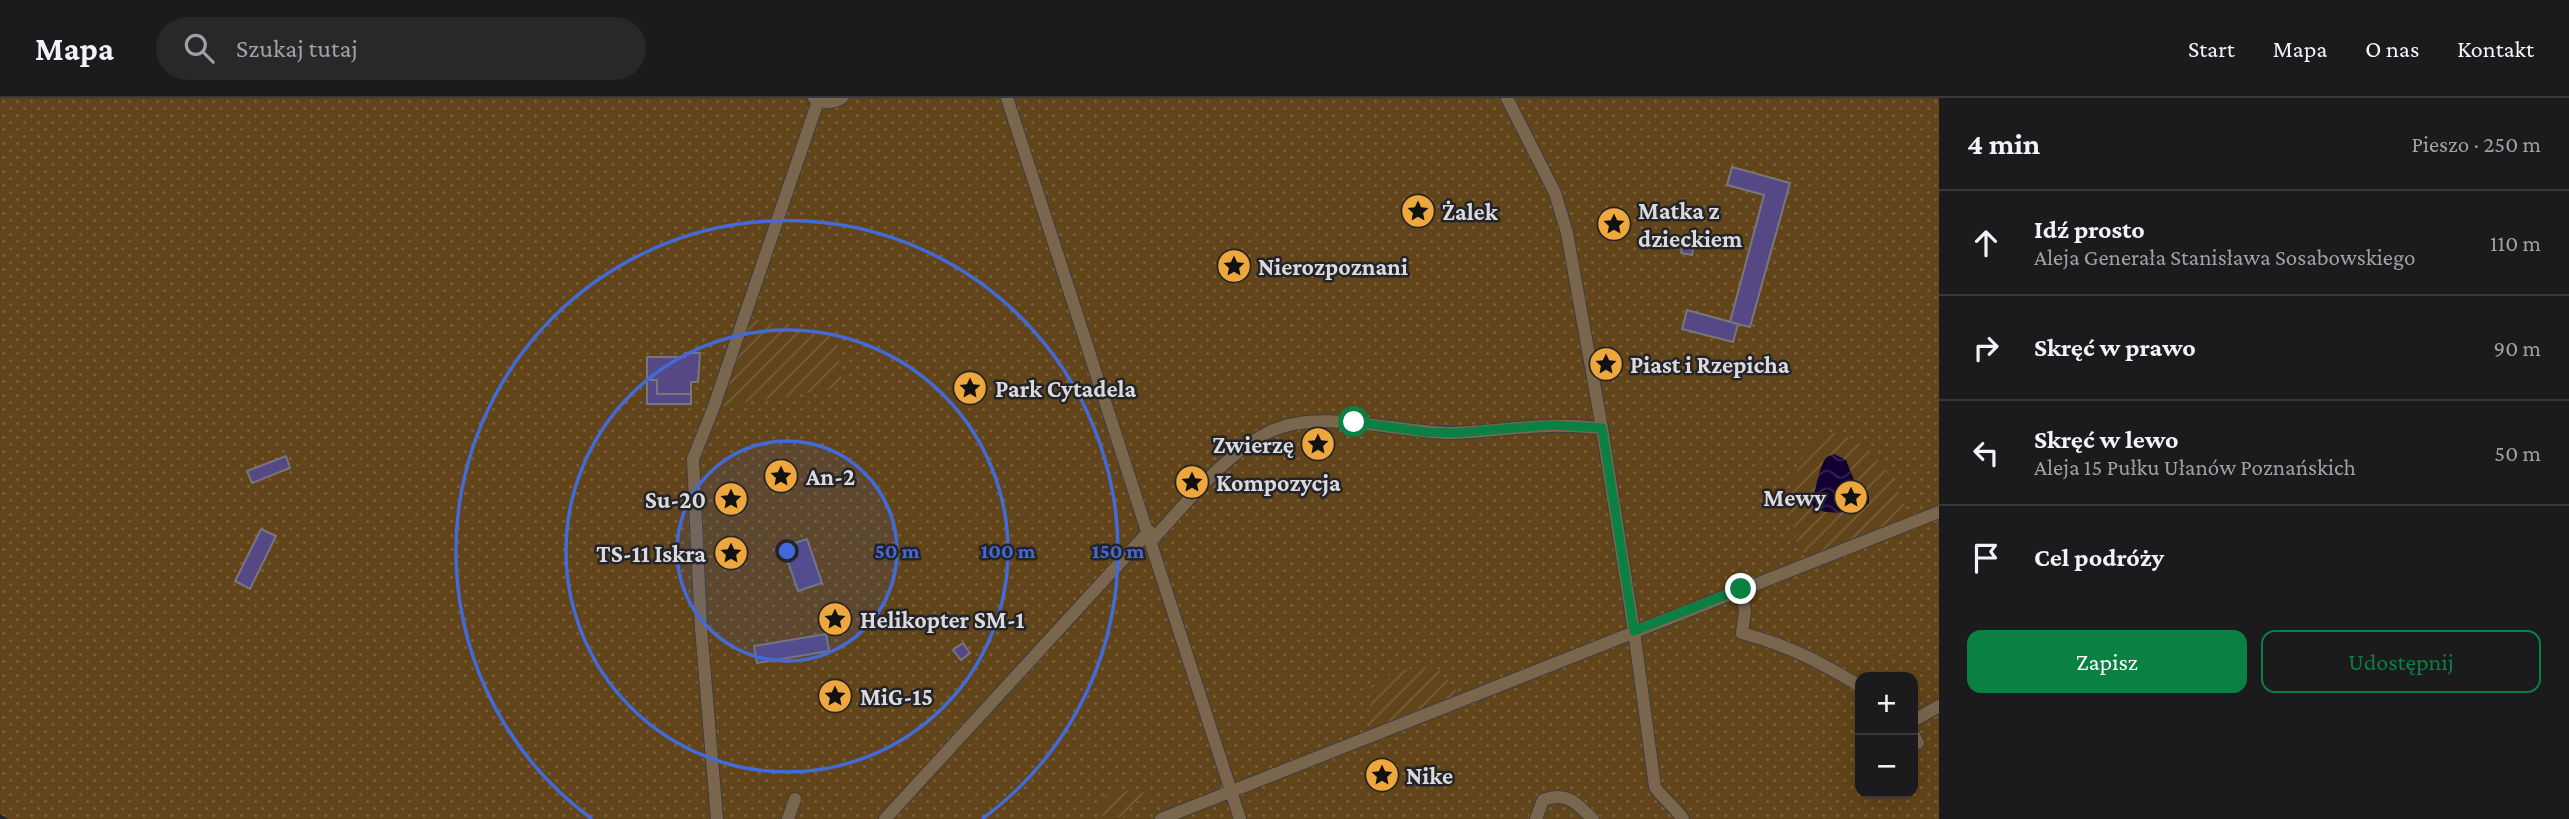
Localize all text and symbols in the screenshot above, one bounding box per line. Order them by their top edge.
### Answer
search box [156,17,646,80]
icon: search [180,29,218,67]
text: Mapa [35,30,114,67]
text: Szukaj tutaj [236,34,358,63]
text: Start [2188,35,2235,62]
text: Mapa [2273,35,2327,62]
text: O nas [2365,35,2419,62]
text: Kontakt [2457,35,2534,62]
text: 4 min [1967,127,2040,160]
text: Pieszo · 250 m [2411,131,2541,157]
place icon: Żalek [1399,192,1437,230]
place label: Matka z dzieckiem [1638,197,1743,252]
place label: Żalek [1442,198,1499,225]
place icon: Matka z dzieckiem [1595,205,1633,243]
text: Idź prosto [2034,215,2145,244]
icon: ahead [1967,224,2005,262]
text: 110 m [2490,230,2541,256]
text: Aleja Generała Stanisława Sosabowskiego [2034,244,2415,270]
place icon: Nierozpoznani [1215,247,1253,285]
place label: Nierozpoznani [1258,253,1408,280]
icon: right [1967,329,2005,367]
text: Skręć w prawo [2034,333,2196,362]
text: 90 m [2494,335,2541,361]
place icon: Piast i Rzepicha [1587,345,1625,383]
place label: Piast i Rzepicha [1630,351,1790,378]
place icon: Park Cytadela [951,369,989,407]
place label: Park Cytadela [995,375,1137,402]
route start [1338,406,1369,437]
place icon: Zwierzę [1299,425,1337,463]
text: Skręć w lewo [2034,425,2179,454]
place label: Zwierzę [1213,431,1294,458]
icon: left [1967,434,2005,472]
text: 50 m [2494,440,2541,466]
text: Aleja 15 Pułku Ułanów Poznańskich [2034,454,2356,480]
place icon: An-2 [762,457,800,495]
place label: An-2 [805,463,855,490]
place icon: Kompozycja [1173,463,1211,501]
place label: Kompozycja [1216,469,1341,497]
place icon: Mewy [1832,478,1870,516]
place icon: Su-20 [712,480,750,518]
place label: Mewy [1763,484,1826,511]
place label: Su-20 [645,486,706,513]
place icon: TS-11 Iskra [712,534,750,572]
centre of rings [775,539,799,563]
text: 50 m [875,539,920,563]
text: 100 m [980,539,1036,563]
text: 150 m [1092,539,1145,563]
icon: arrive [1967,539,2005,577]
place label: TS-11 Iskra [596,540,706,567]
text: Cel podróży [2034,543,2164,572]
route end [1725,573,1756,604]
place icon: Helikopter SM-1 [816,600,854,638]
place label: Helikopter SM-1 [860,606,1024,633]
button: Zapisz [1967,630,2247,693]
button: Udostępnij [2261,630,2541,693]
map controls [1855,672,1918,798]
button: + [1855,672,1918,735]
place icon: MiG-15 [816,677,854,715]
place label: MiG-15 [860,683,933,710]
button: − [1855,735,1918,798]
place icon: Nike [1363,756,1401,794]
place label: Nike [1406,762,1453,789]

